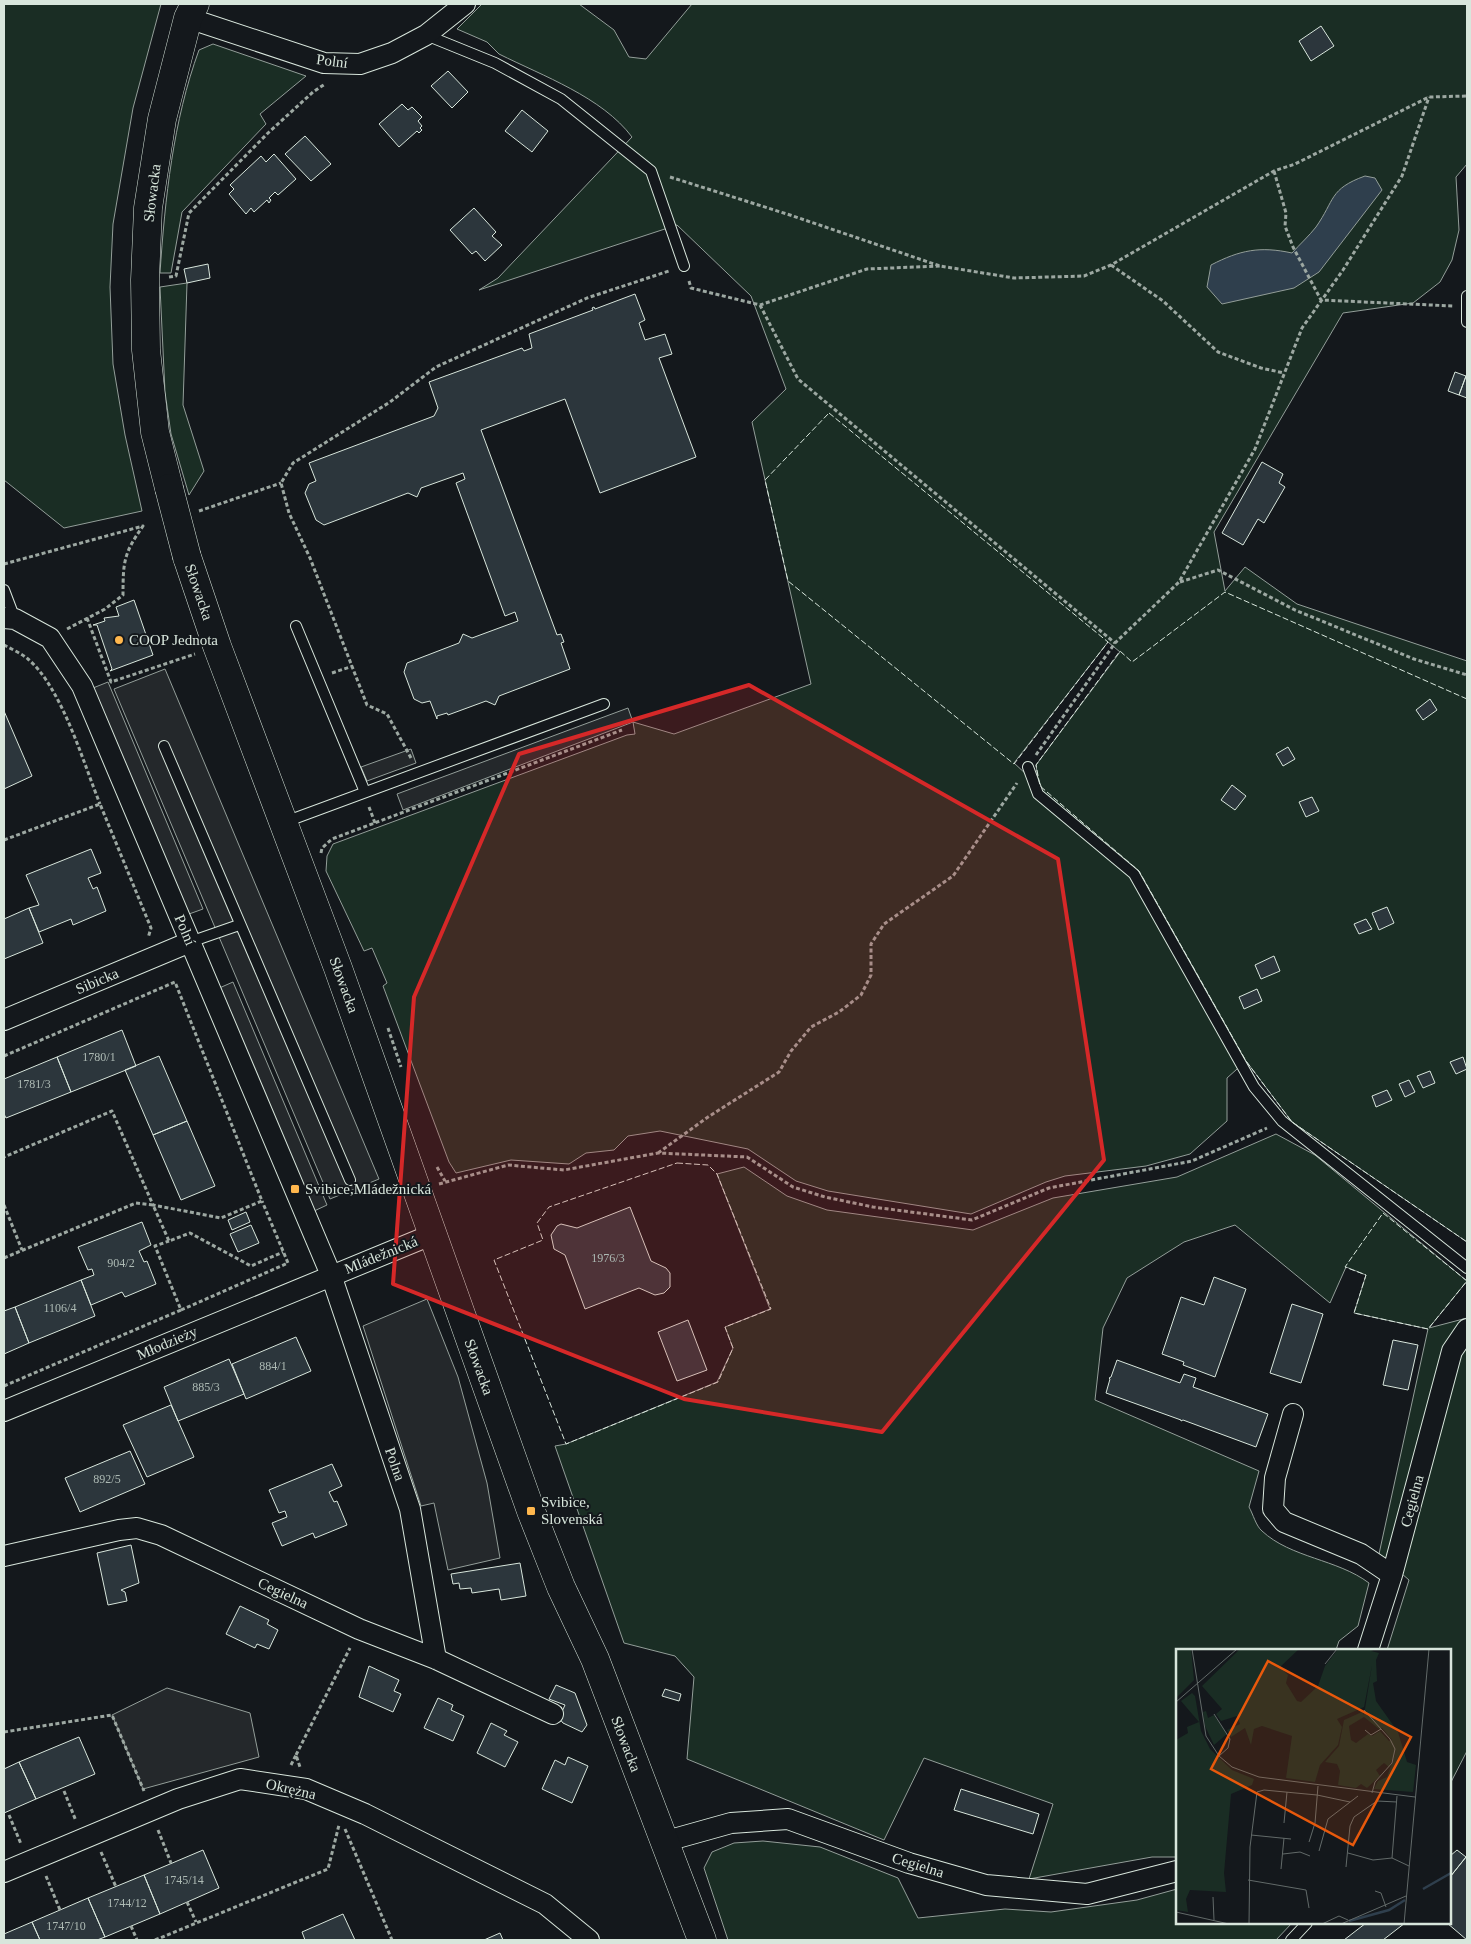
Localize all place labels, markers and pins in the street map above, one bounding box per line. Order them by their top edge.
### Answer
place label: COOP Jednota [129,632,218,648]
marker: COOP Jednota [113,634,125,646]
place label: Svibice,Mládežnická [305,1181,432,1197]
marker: Svibice,Mládežnická [289,1183,301,1195]
place label: Svibice, Slovenská [541,1494,603,1527]
marker: Svibice, Slovenská [525,1505,537,1517]

